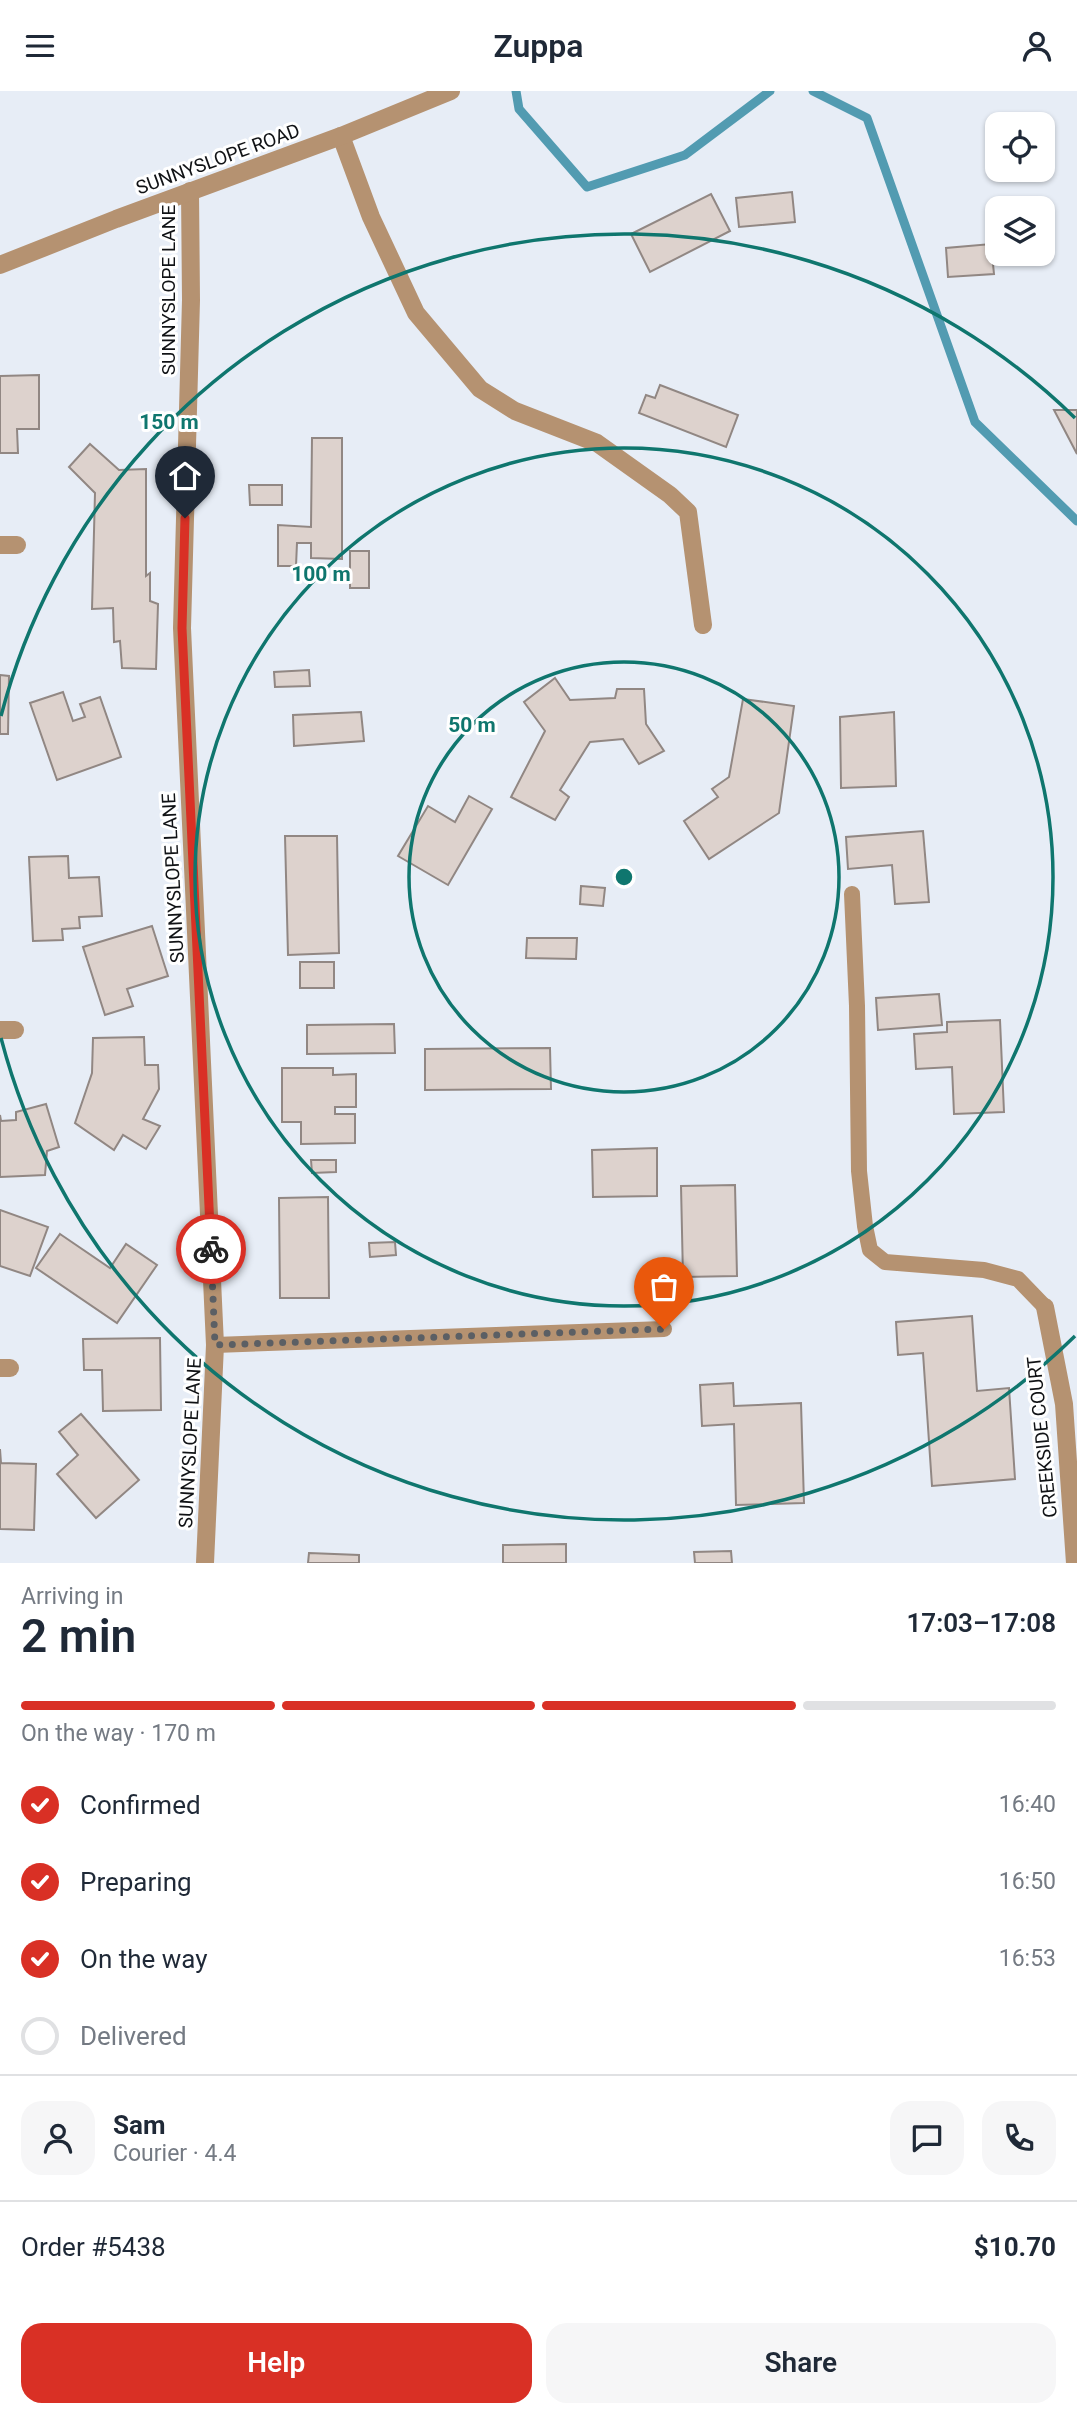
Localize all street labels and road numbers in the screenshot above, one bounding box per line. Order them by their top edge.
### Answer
street label: SUNNYSLOPE ROAD [133,119,303,199]
street label: SUNNYSLOPE LANE [157,205,180,375]
street label: SUNNYSLOPE LANE [157,792,189,964]
street label: CREEKSIDE COURT [1022,1355,1062,1519]
street label: SUNNYSLOPE LANE [174,1357,206,1529]

